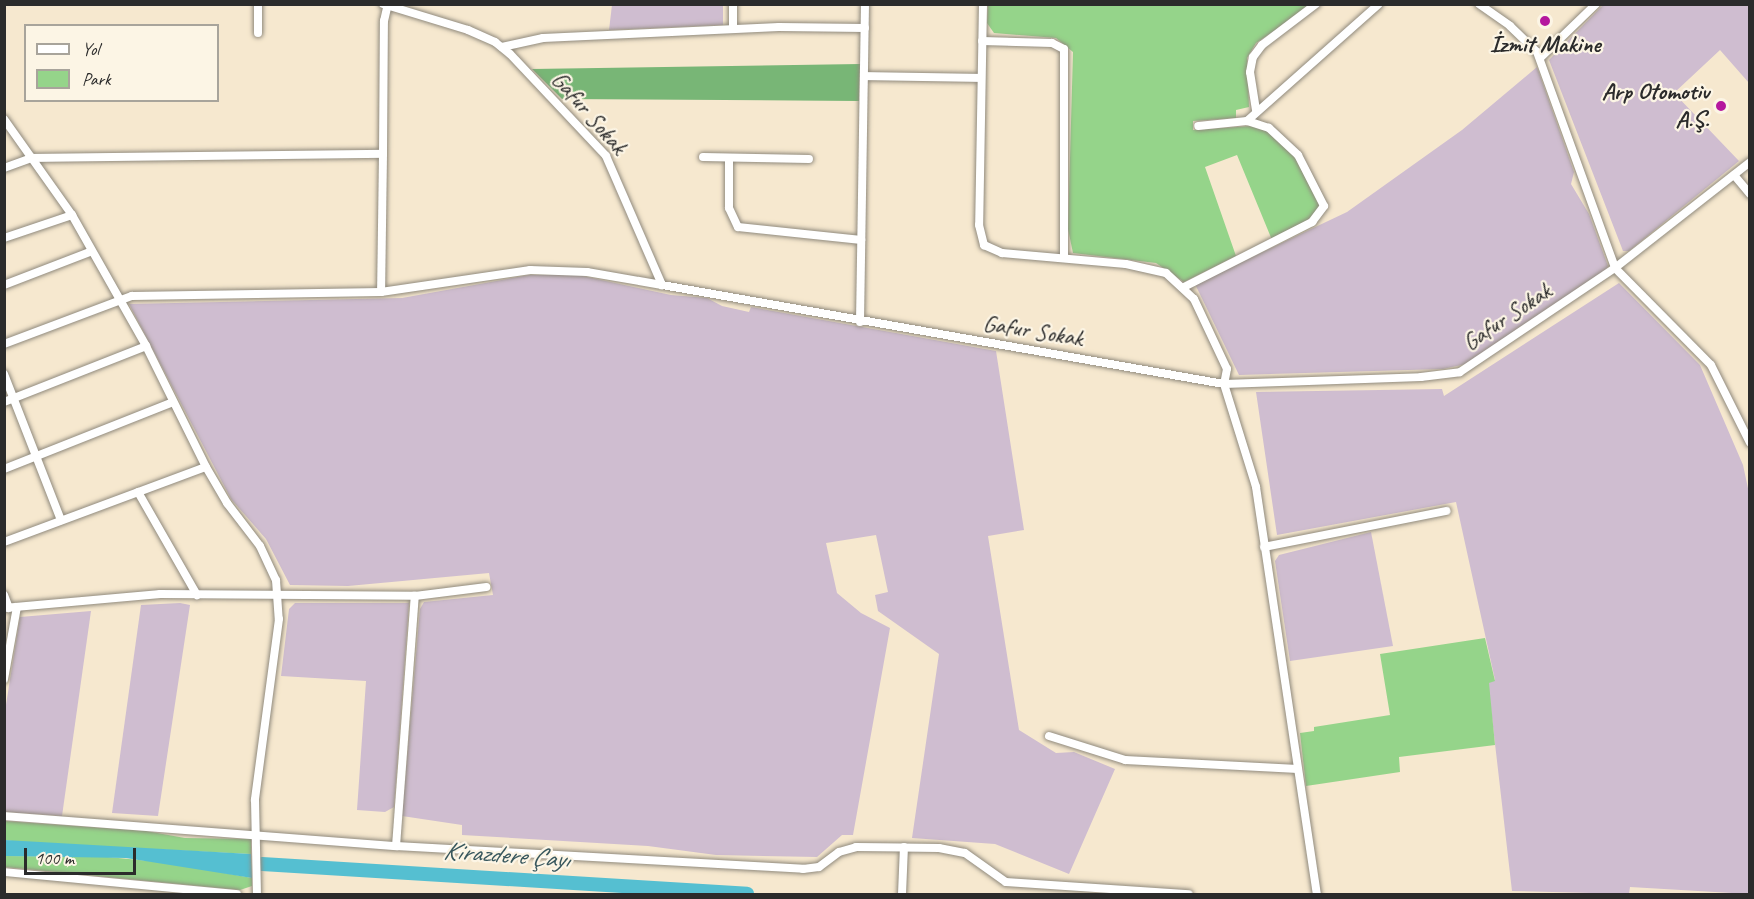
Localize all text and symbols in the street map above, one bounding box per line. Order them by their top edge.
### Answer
marker: İzmit Makine [1538,14,1552,28]
legend [24,24,219,102]
place label: İzmit Makine [1489,31,1601,59]
text: Yol [82,38,99,60]
street label: Gafur Sokak [545,66,633,160]
text: Park [82,68,111,90]
place label: Arp Otomotiv A.Ş. [1600,78,1709,134]
marker: Arp Otomotiv A.Ş. [1714,99,1728,113]
street label: Gafur Sokak [1458,277,1556,357]
street label: Gafur Sokak [982,309,1084,353]
water label: Kirazdere Çayı [442,835,570,875]
scale bar [27,836,140,874]
text: 100 m [35,847,74,869]

